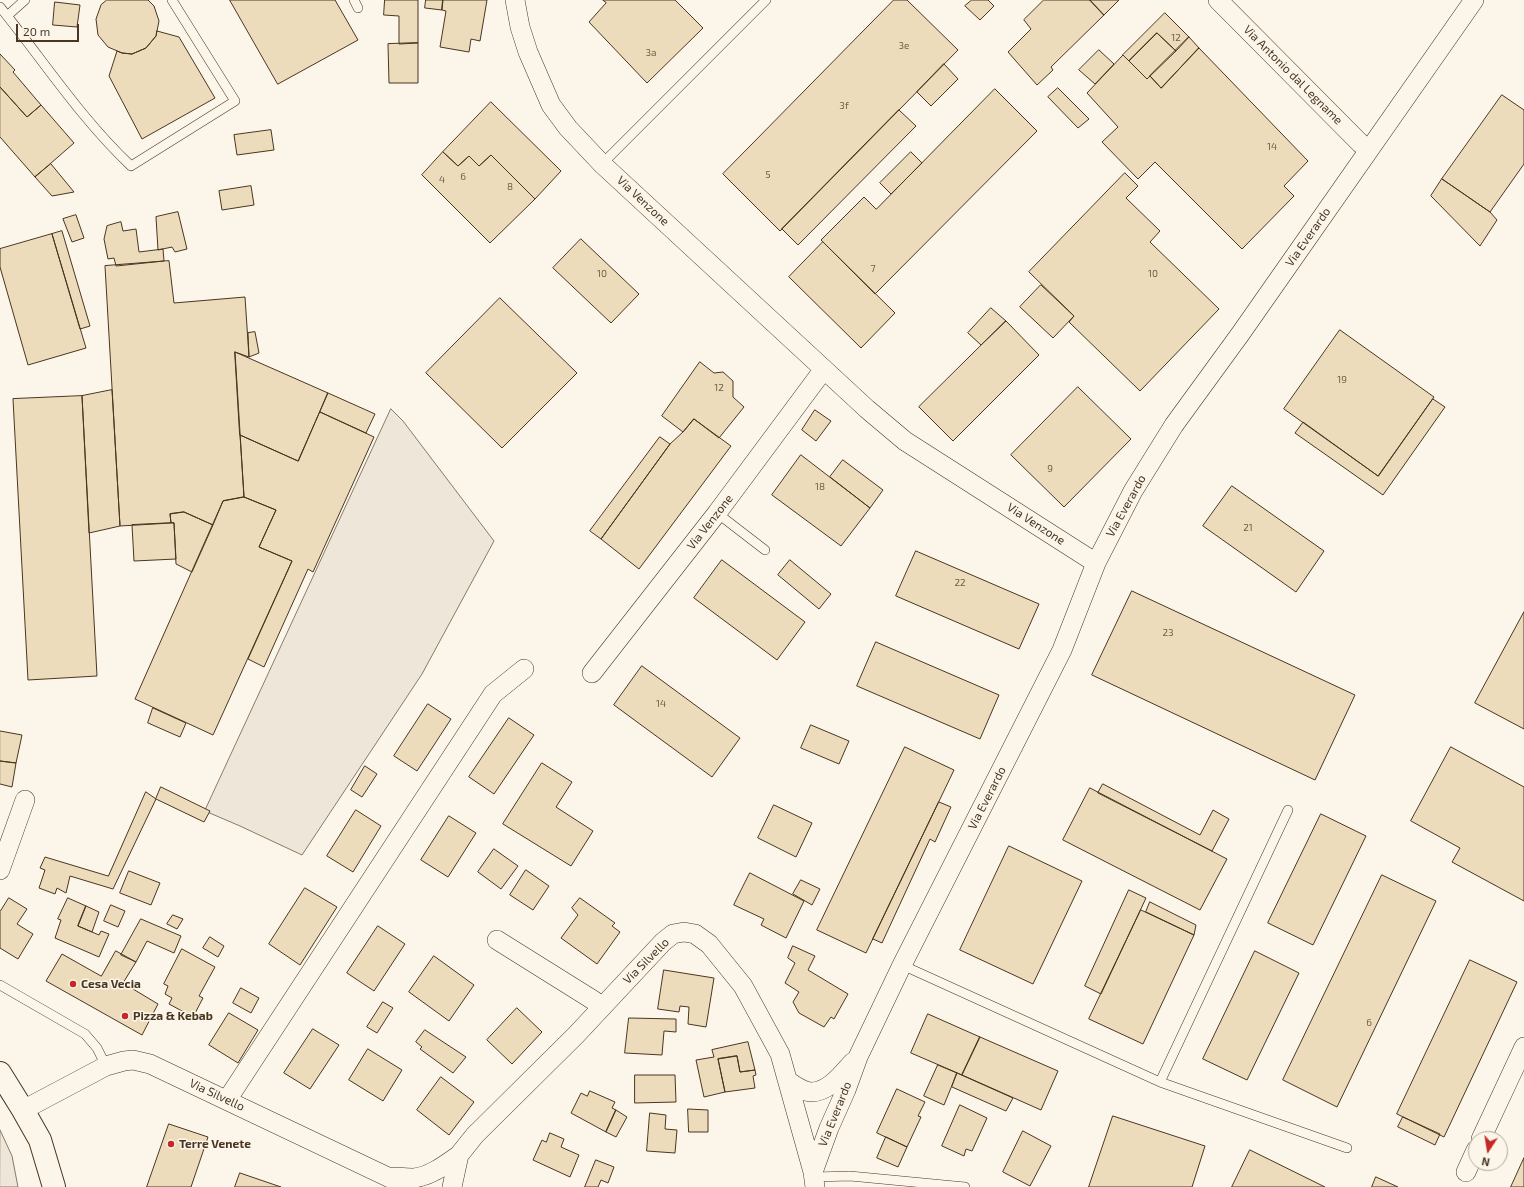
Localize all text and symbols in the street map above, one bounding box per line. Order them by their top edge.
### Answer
scale bar [18,16,81,42]
street label: Via Antonio dal Legname [1240,22,1346,128]
text: 20 m [23,24,50,38]
house number: 12 [1171,32,1181,44]
house number: 3e [899,40,909,52]
house number: 3a [645,47,657,59]
house number: 3f [839,100,849,112]
house number: 14 [1267,141,1277,153]
house number: 5 [765,169,771,181]
house number: 6 [460,171,466,183]
street label: Via Venzone [614,173,672,229]
house number: 4 [439,174,445,186]
house number: 8 [507,181,513,193]
street label: Via Everardo [1282,205,1334,269]
house number: 7 [870,263,876,275]
house number: 10 [597,268,607,280]
house number: 10 [1148,268,1158,280]
house number: 19 [1337,374,1347,386]
house number: 12 [714,382,724,394]
house number: 9 [1047,463,1053,475]
street label: Via Everardo [1103,472,1149,540]
house number: 18 [815,481,825,493]
street label: Via Venzone [684,492,736,552]
street label: Via Venzone [1004,500,1068,548]
house number: 21 [1243,522,1253,534]
house number: 22 [954,577,966,589]
house number: 23 [1162,627,1174,639]
house number: 14 [656,698,666,710]
street label: Via Everardo [965,764,1009,832]
street label: Via Silvello [620,935,672,987]
place label: Cesa Vecia [81,977,141,991]
marker: Cesa Vecia [68,979,78,989]
place label: Pizza & Kebab [133,1009,213,1023]
marker: Pizza & Kebab [120,1011,130,1021]
house number: 6 [1366,1017,1372,1029]
street label: Via Silvello [187,1076,247,1114]
street label: Via Everardo [815,1079,855,1149]
north arrow [1468,1131,1508,1171]
place label: Terre Venete [179,1137,251,1151]
marker: Terre Venete [166,1139,176,1149]
text: N [1480,1155,1491,1169]

